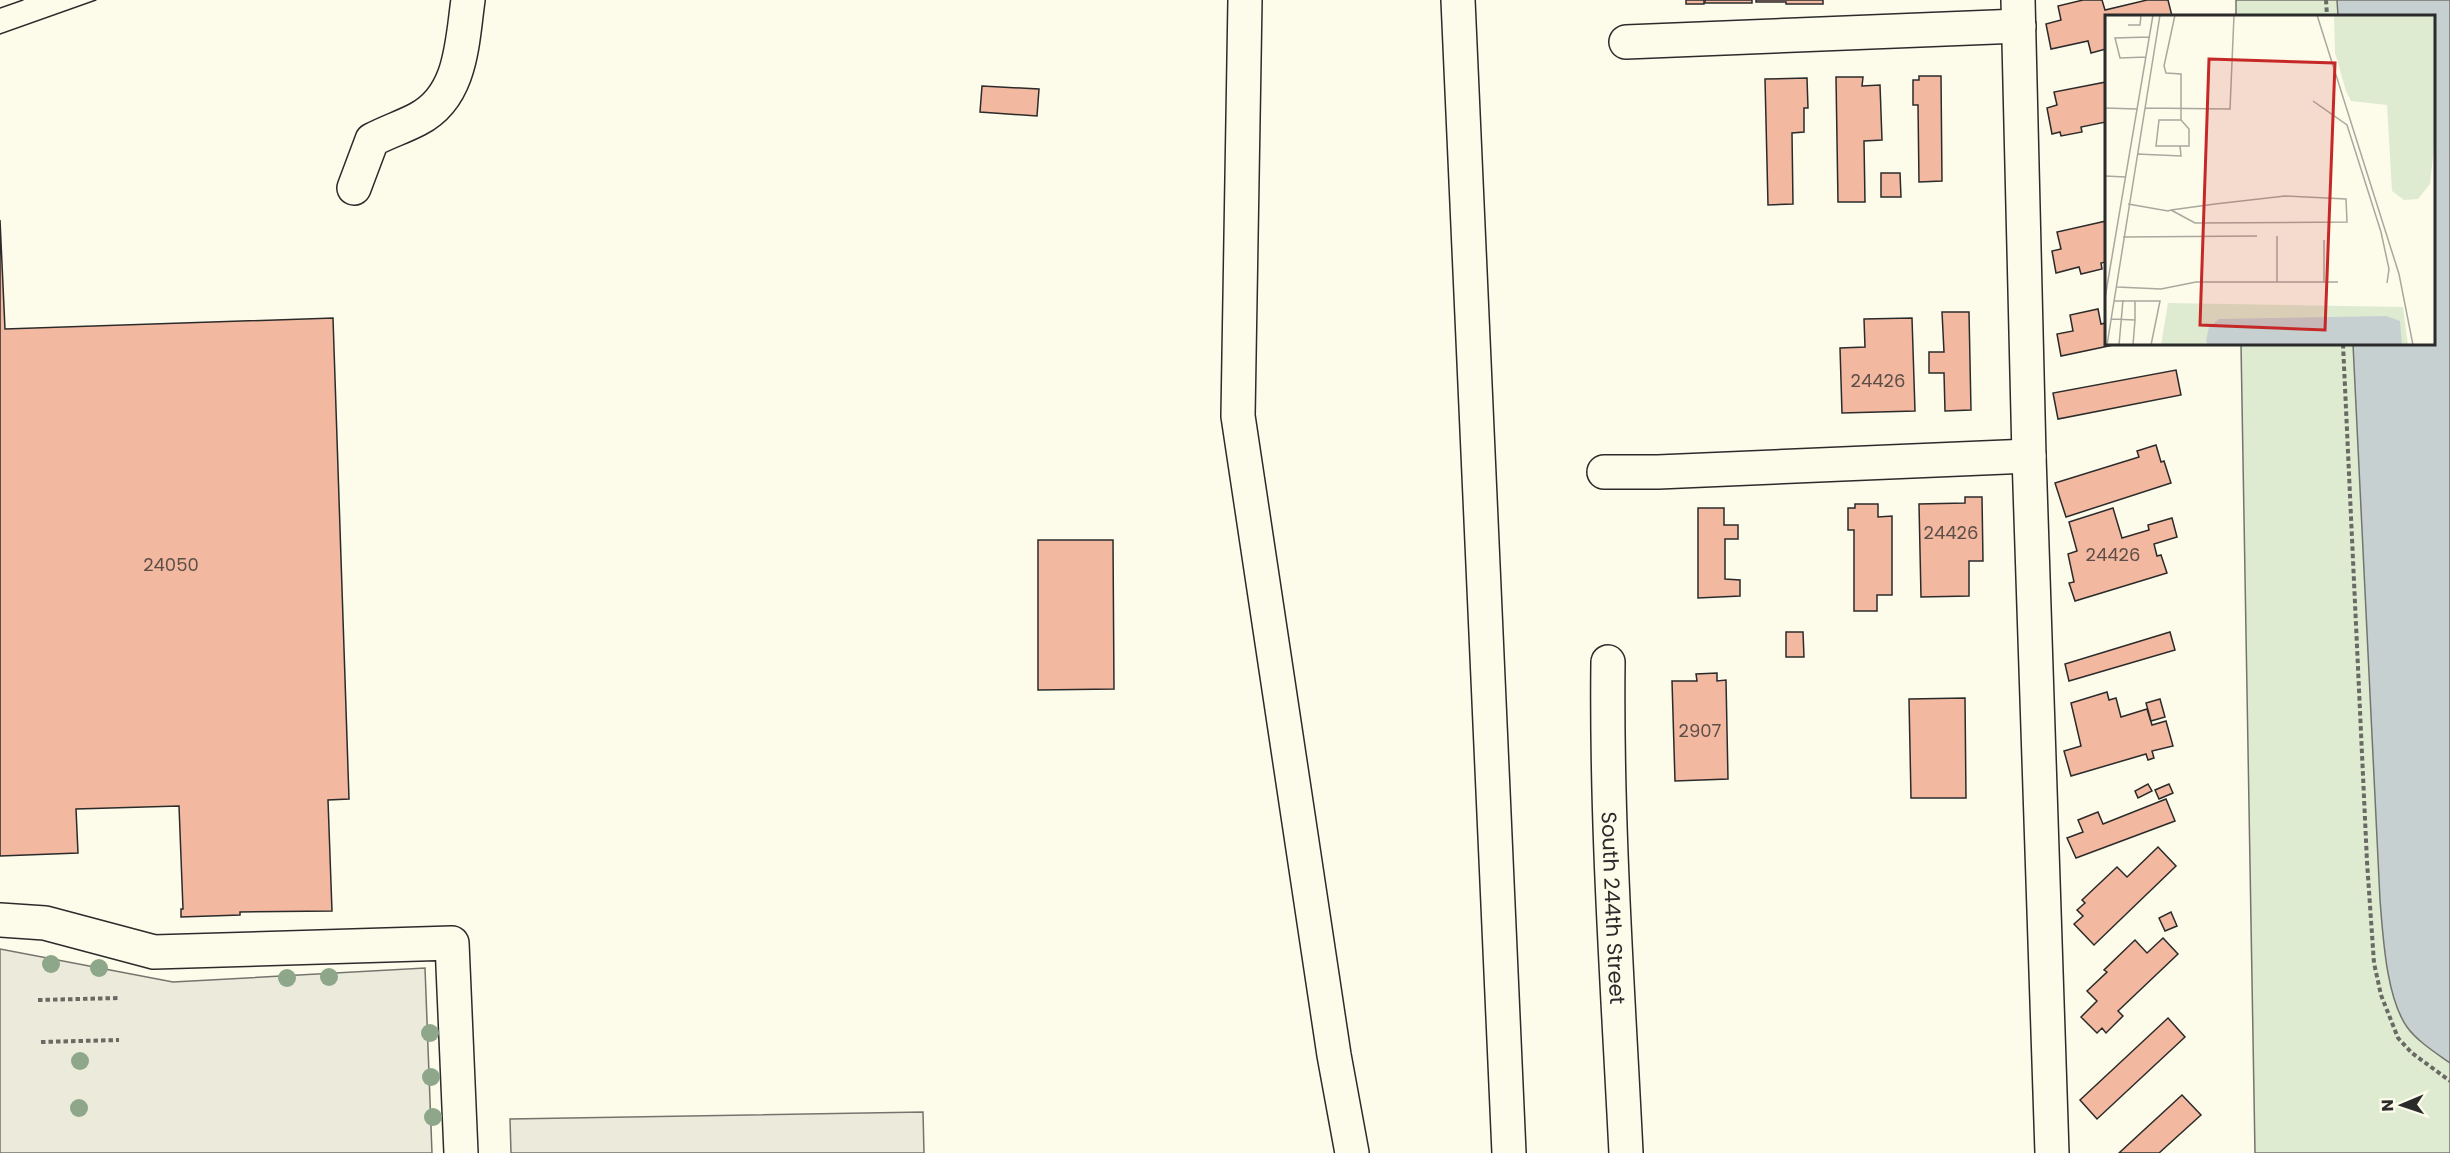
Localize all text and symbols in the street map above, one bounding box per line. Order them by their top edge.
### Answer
inset map [2105,15,2435,345]
house number: 24426 [1851,368,1905,393]
house number: 24426 [1924,520,1978,545]
house number: 24426 [2086,542,2140,567]
house number: 24050 [143,552,199,577]
house number: 2907 [1679,718,1722,743]
street label: South 244th Street [1595,811,1633,1005]
north arrow [2372,1075,2432,1135]
text: N [2376,1099,2399,1112]

